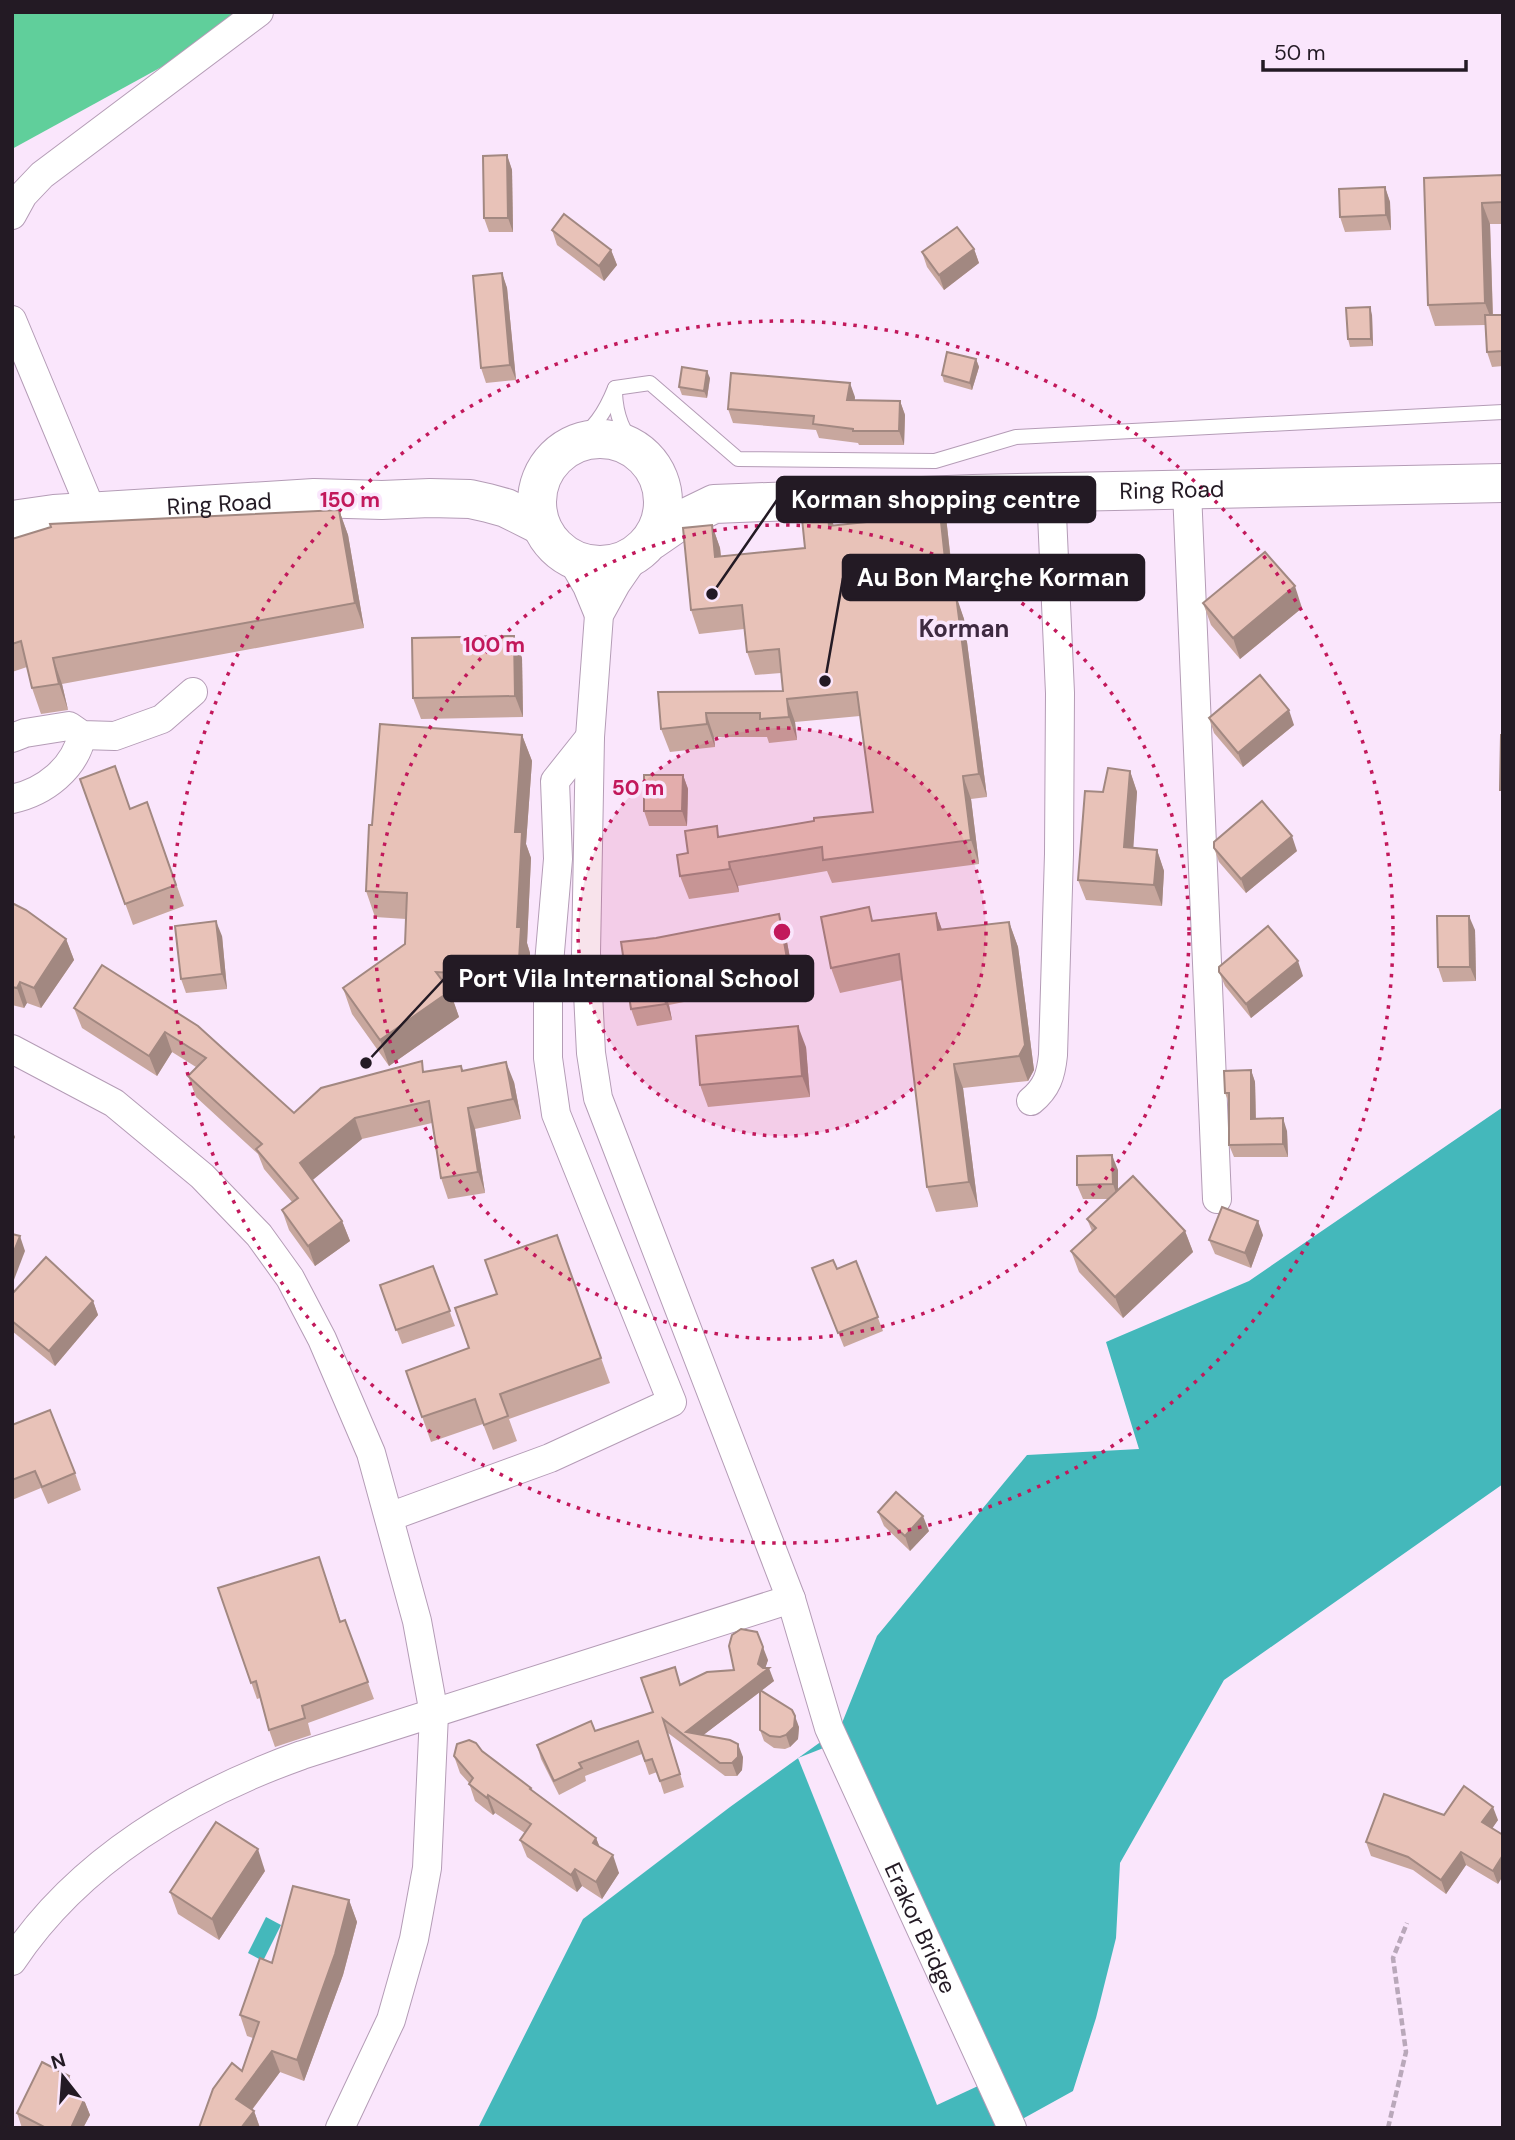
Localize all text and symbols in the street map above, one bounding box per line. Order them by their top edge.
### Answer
scale bar [1263,28,1466,72]
text: 50 m [1274,39,1325,67]
street label: Ring Road [1119,474,1225,506]
callout: Korman shopping centre [777,477,1095,522]
text: Korman shopping centre [791,484,1081,515]
street label: Ring Road [166,486,273,522]
text: 150 m [320,486,380,514]
callout: Au Bon Marçhe Korman [843,555,1144,600]
text: Au Bon Marçhe Korman [857,562,1129,593]
district label: Korman [919,613,1009,644]
text: 100 m [463,631,525,659]
text: 50 m [612,774,664,802]
centre of rings [770,920,794,944]
callout: Port Vila International School [444,956,813,1001]
text: Port Vila International School [459,963,799,994]
street label: Erakor Bridge [878,1858,963,1998]
north arrow [28,2042,98,2112]
text: N [48,2047,68,2075]

